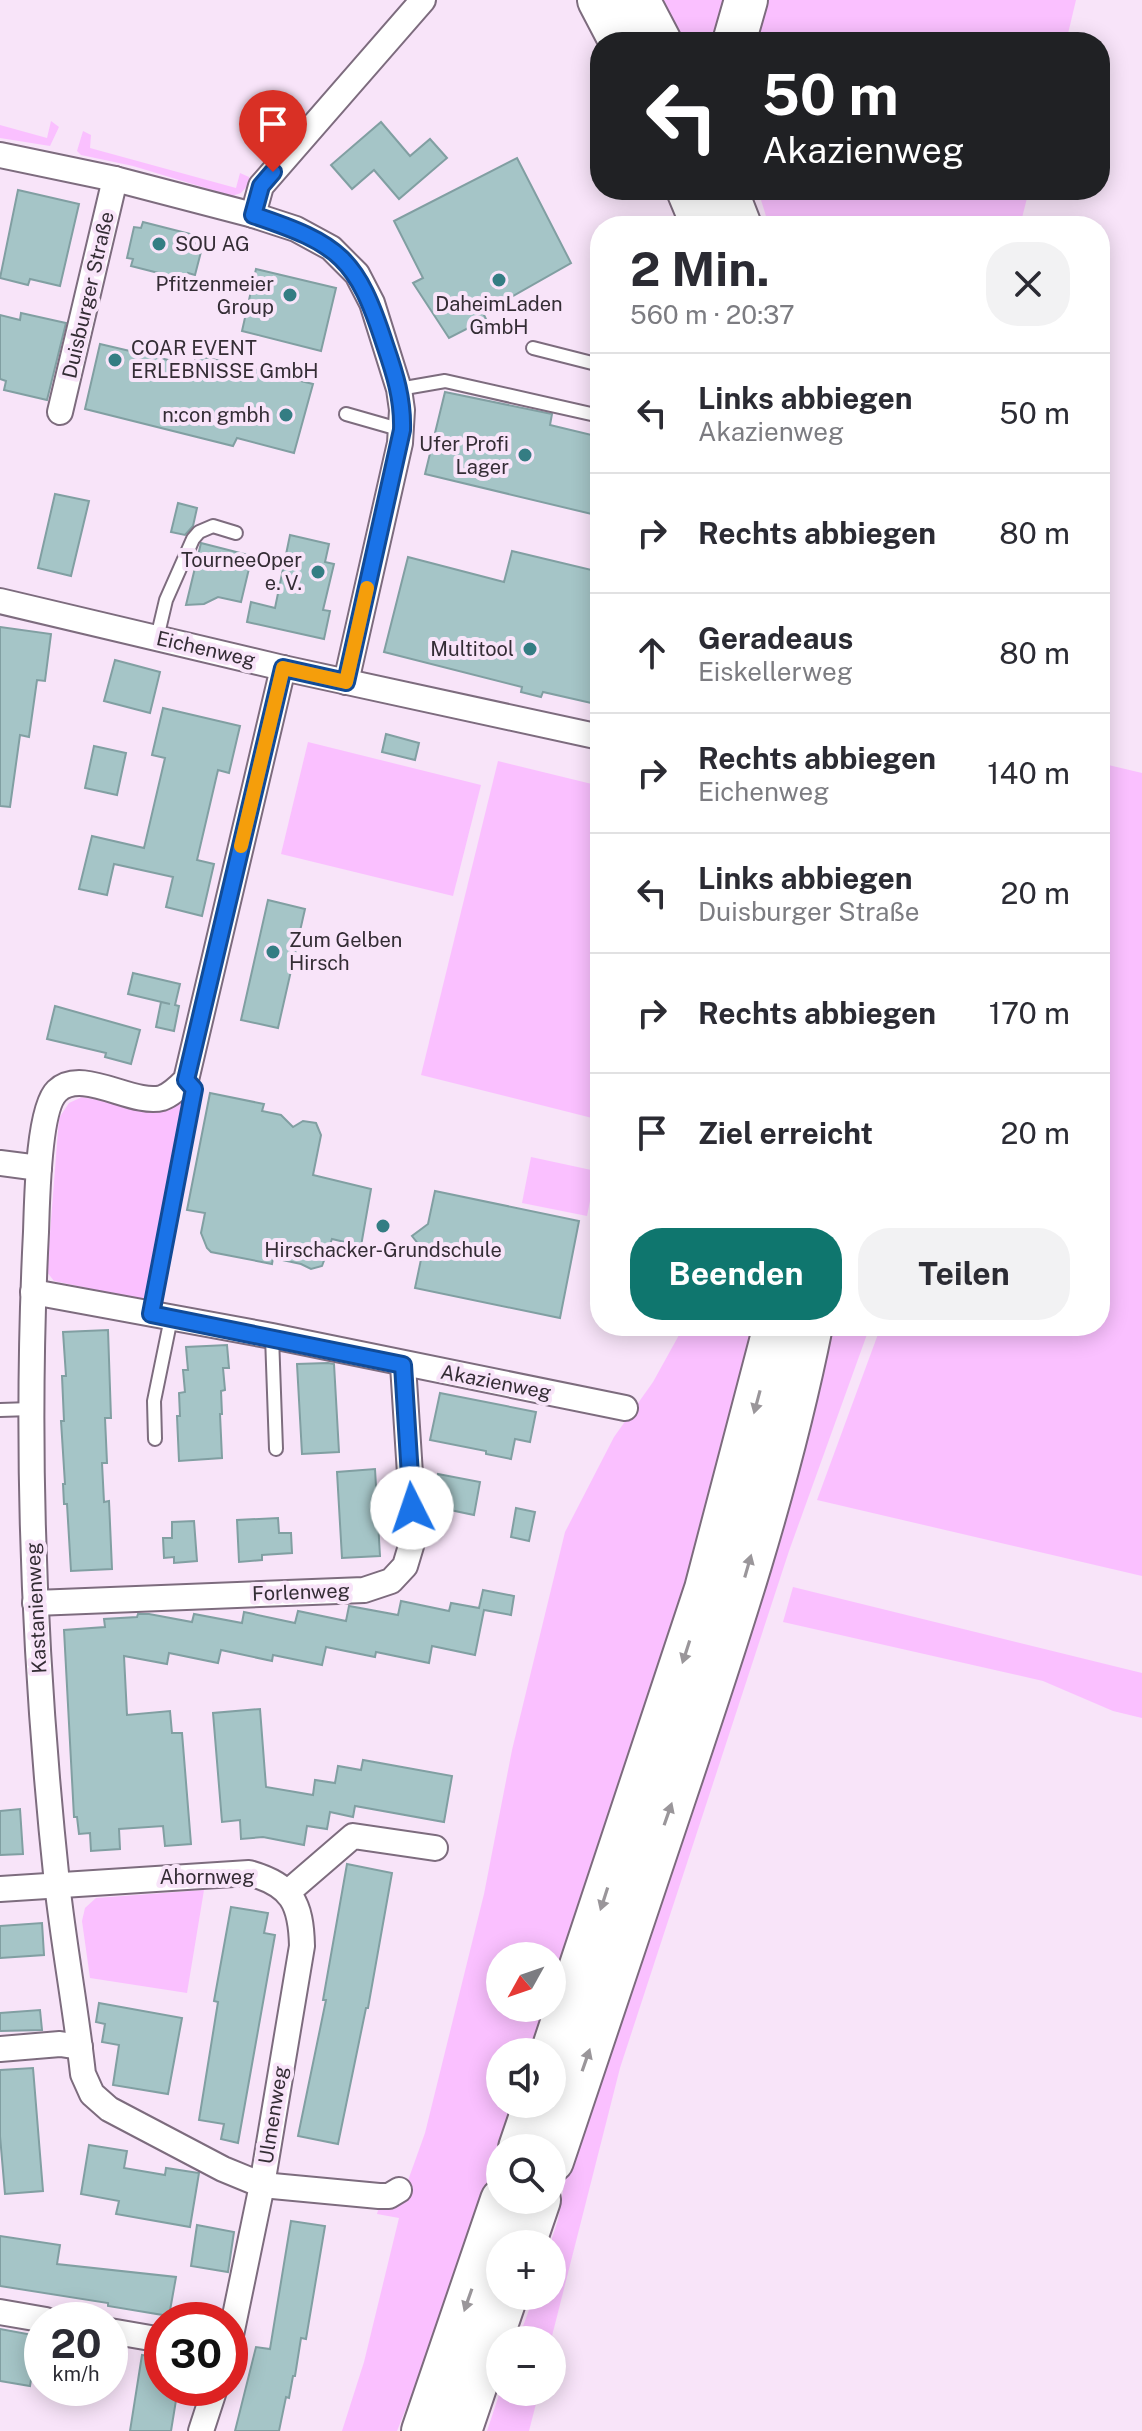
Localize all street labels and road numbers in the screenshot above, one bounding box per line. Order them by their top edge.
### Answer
street label: Duisburger Straße [57,209,119,381]
street label: Eichenweg [154,626,258,672]
street label: Akazienweg [439,1359,553,1405]
street label: Kastanienweg [21,1542,51,1674]
street label: Forlenweg [252,1578,350,1606]
street label: Ahornweg [159,1865,255,1889]
street label: Ulmenweg [253,2064,293,2166]

